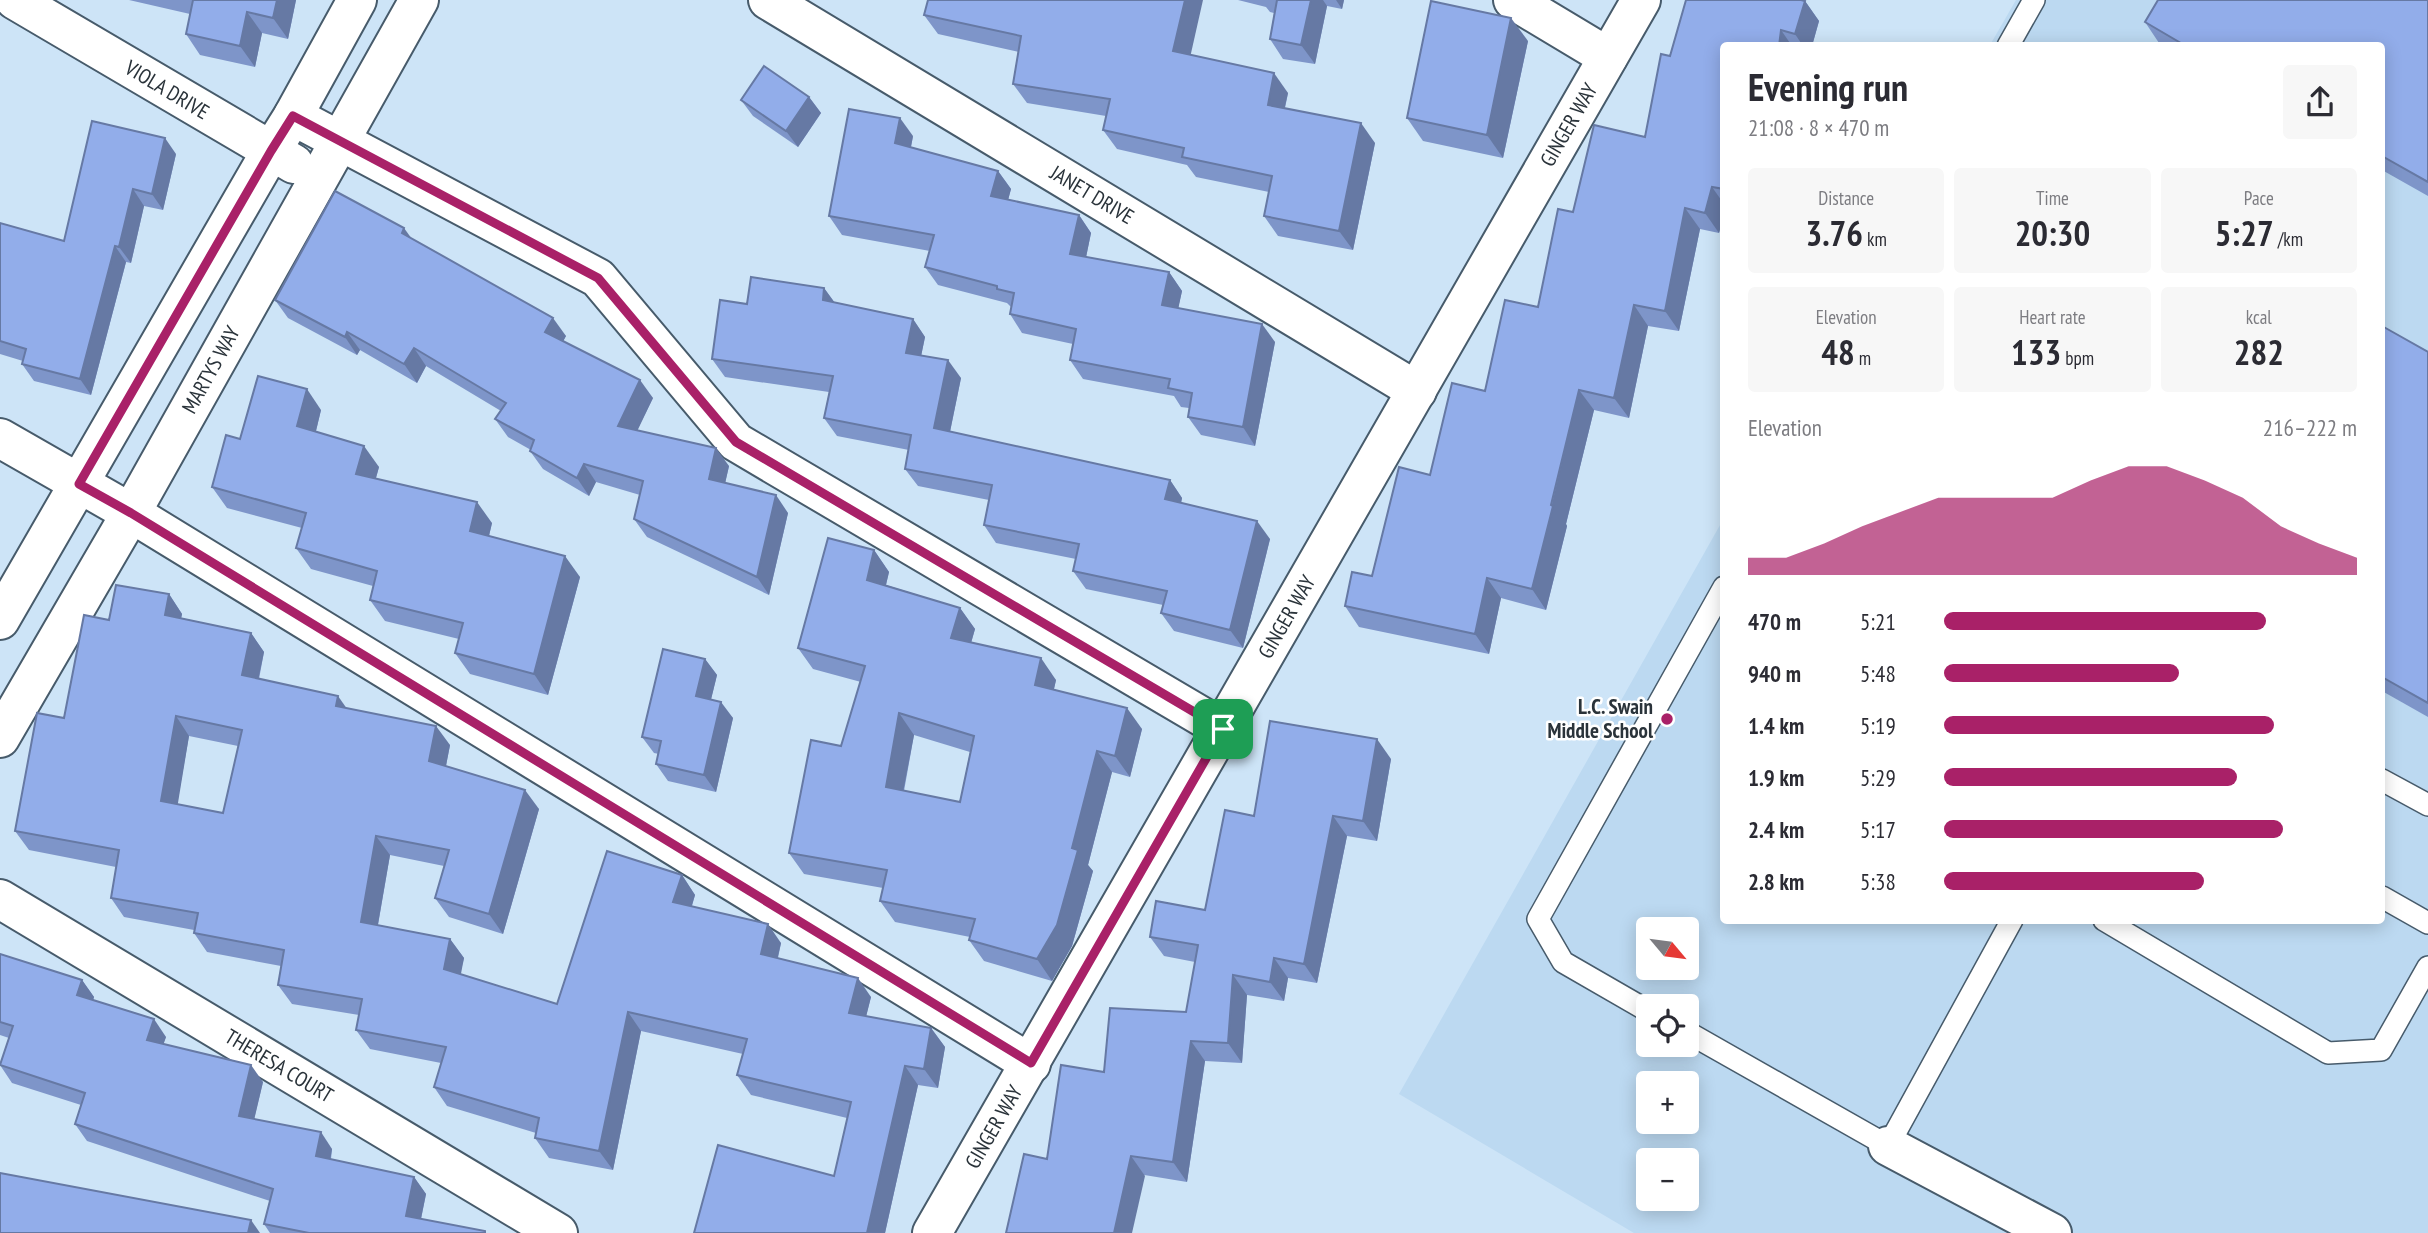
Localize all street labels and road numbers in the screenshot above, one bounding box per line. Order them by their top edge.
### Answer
street label: VIOLA DRIVE [119,53,214,125]
street label: GINGER WAY [1534,78,1603,171]
street label: JANET DRIVE [1045,158,1139,230]
street label: MARTYS WAY [176,321,246,418]
street label: GINGER WAY [1252,570,1321,663]
street label: THERESA COURT [220,1023,339,1109]
street label: GINGER WAY [959,1080,1028,1173]

